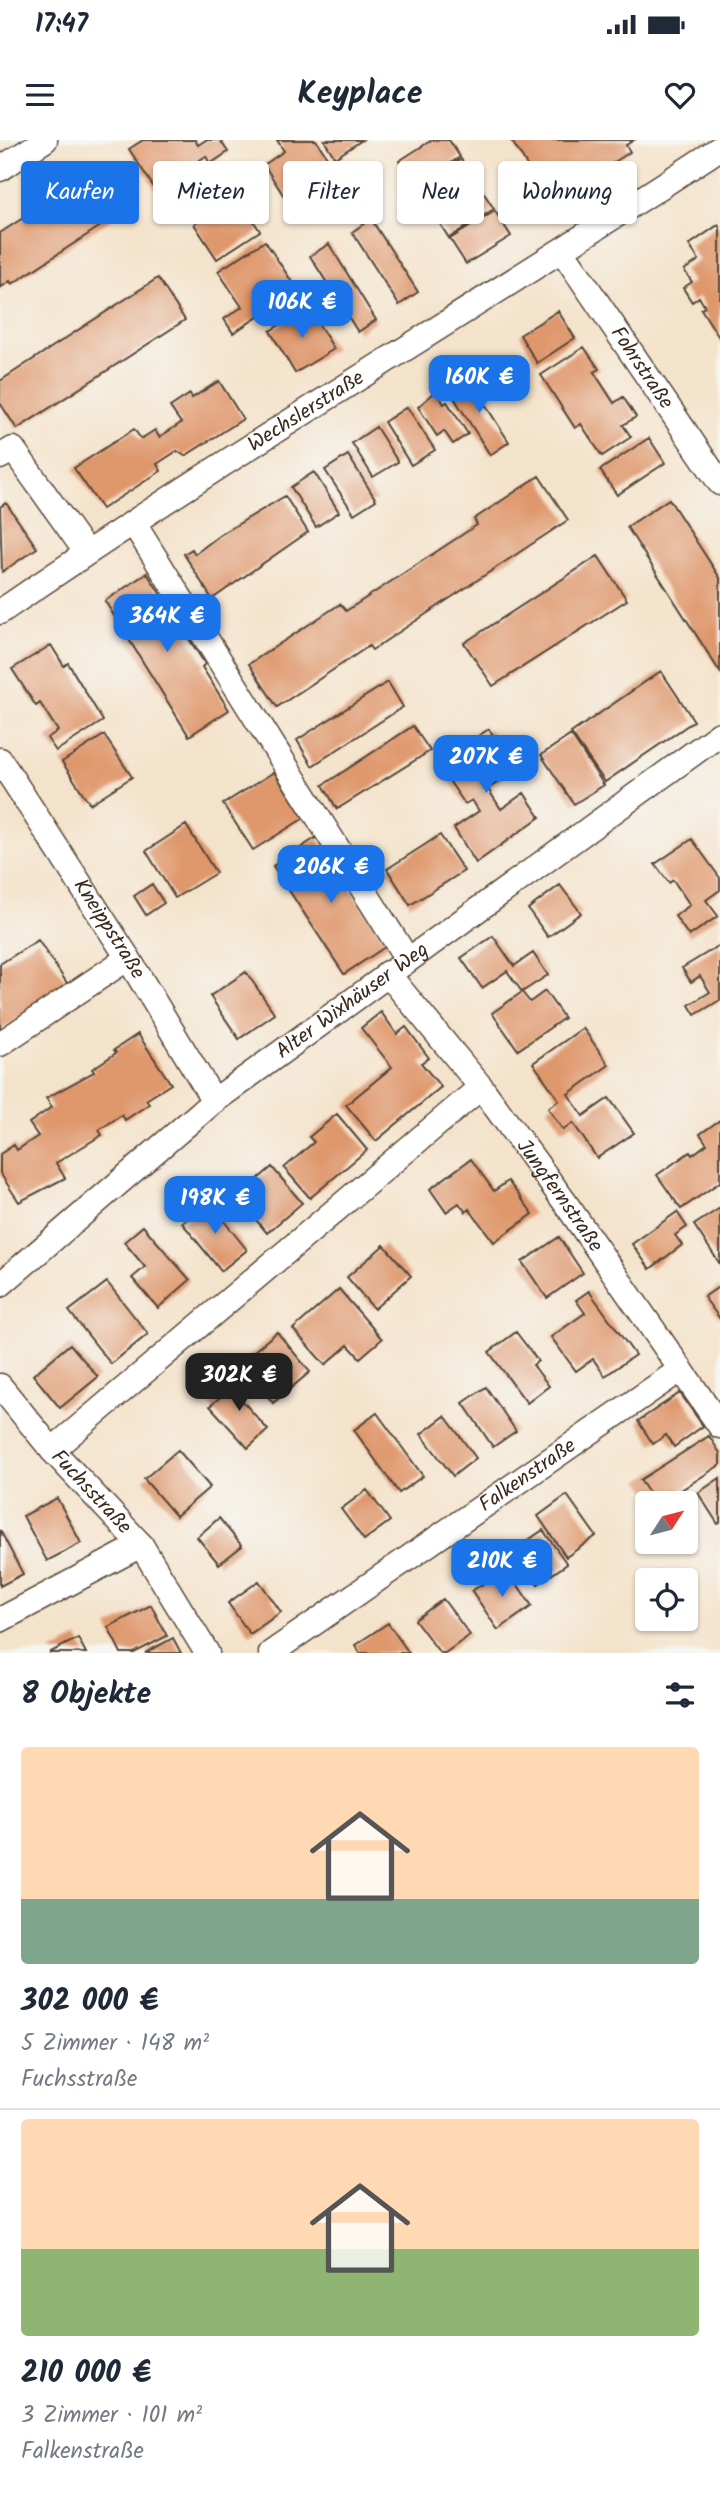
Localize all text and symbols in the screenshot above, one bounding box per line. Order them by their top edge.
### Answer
text: 17:47 [35,4,88,46]
text: Keyplace [298,69,422,120]
icon: menu [21,76,59,114]
icon: heart [661,76,699,114]
chip: Kaufen [21,161,139,224]
chip: Mieten [153,161,269,224]
chip: Filter [283,161,383,224]
chip: Neu [397,161,484,224]
chip: Wohnung [498,161,637,224]
pin: 106K € [245,280,359,340]
text: 106K € [268,285,336,321]
street label: Fohrstraße [602,319,682,417]
pin: 160K € [422,356,536,415]
text: 160K € [445,360,513,396]
street label: Wechslerstraße [241,362,371,461]
pin: 364K € [110,594,224,654]
text: 364K € [130,599,204,635]
pin: 207K € [429,736,543,795]
text: 207K € [449,740,523,776]
pin: 206K € [274,846,388,905]
text: 206K € [294,850,368,886]
street label: Kneippstraße [64,872,154,986]
street label: Alter Wixhäuser Weg [269,934,436,1068]
street label: Jungfernstraße [508,1132,612,1260]
pin: 198K € [158,1176,272,1236]
text: 198K € [180,1181,250,1217]
pin: 302K € [182,1354,296,1413]
text: 302K € [201,1358,277,1394]
street label: Falkenstraße [472,1430,584,1521]
street label: Fuchsstraße [43,1442,140,1542]
north arrow [635,1491,698,1554]
map controls [635,1491,698,1631]
pin: 210K € [445,1540,559,1599]
text: 210K € [467,1544,537,1580]
button: locate [635,1568,698,1631]
text: 8 Objekte [21,1671,151,1719]
icon: filters [661,1676,699,1714]
icon: home [297,1793,423,1919]
text: 302 000 € [21,1978,159,2026]
text: 5 Zimmer · 148 m² [21,2026,209,2062]
text: Fuchsstraße [21,2062,137,2098]
icon: home [297,2165,423,2291]
text: 210 000 € [21,2350,151,2398]
text: 3 Zimmer · 101 m² [21,2398,202,2434]
text: Falkenstraße [21,2434,144,2470]

